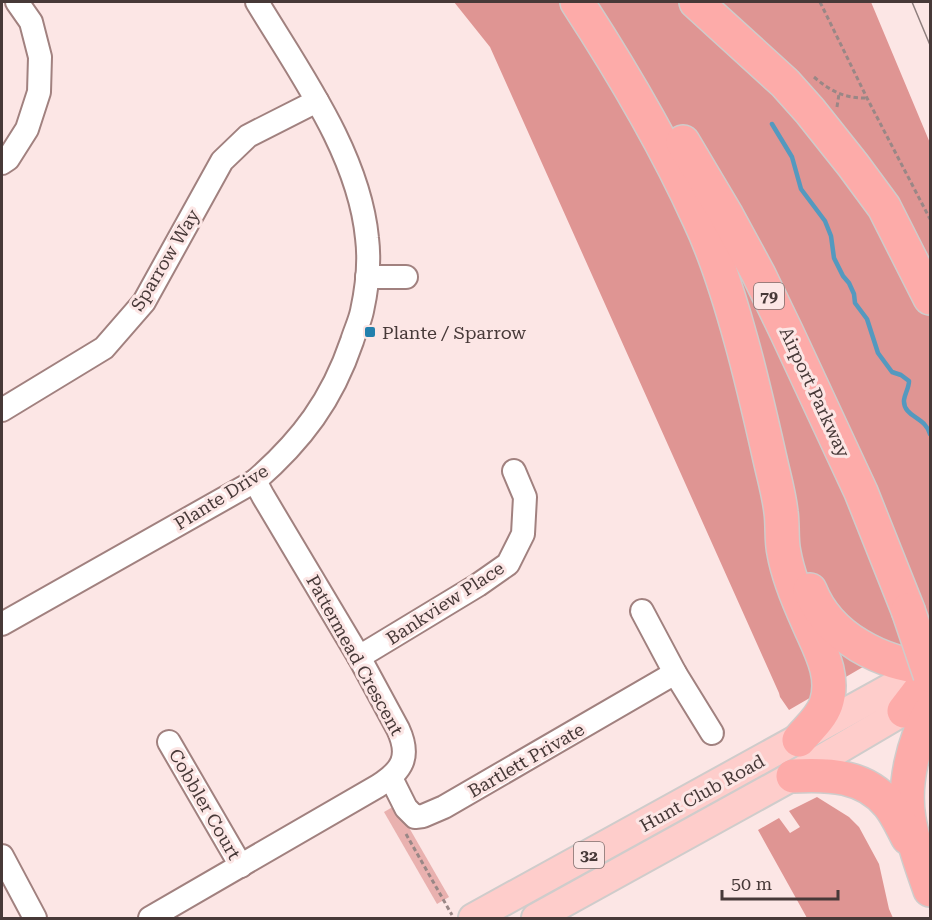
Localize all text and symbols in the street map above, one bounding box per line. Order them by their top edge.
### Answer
street label: Sparrow Way [126,205,204,315]
road number: 79 [754,283,784,309]
place label: Plante / Sparrow [382,322,526,343]
street label: Airport Parkway [776,323,855,461]
marker: Plante / Sparrow [363,325,377,339]
street label: Plante Drive [170,460,272,534]
street label: Bankview Place [382,557,508,649]
street label: Pattermead Crescent [302,571,408,739]
street label: Bartlett Private [464,718,588,802]
street label: Cobbler Court [165,745,245,863]
street label: Hunt Club Road [636,750,768,836]
road number: 32 [574,842,604,868]
scale bar [722,863,838,901]
text: 50 m [731,873,772,894]

